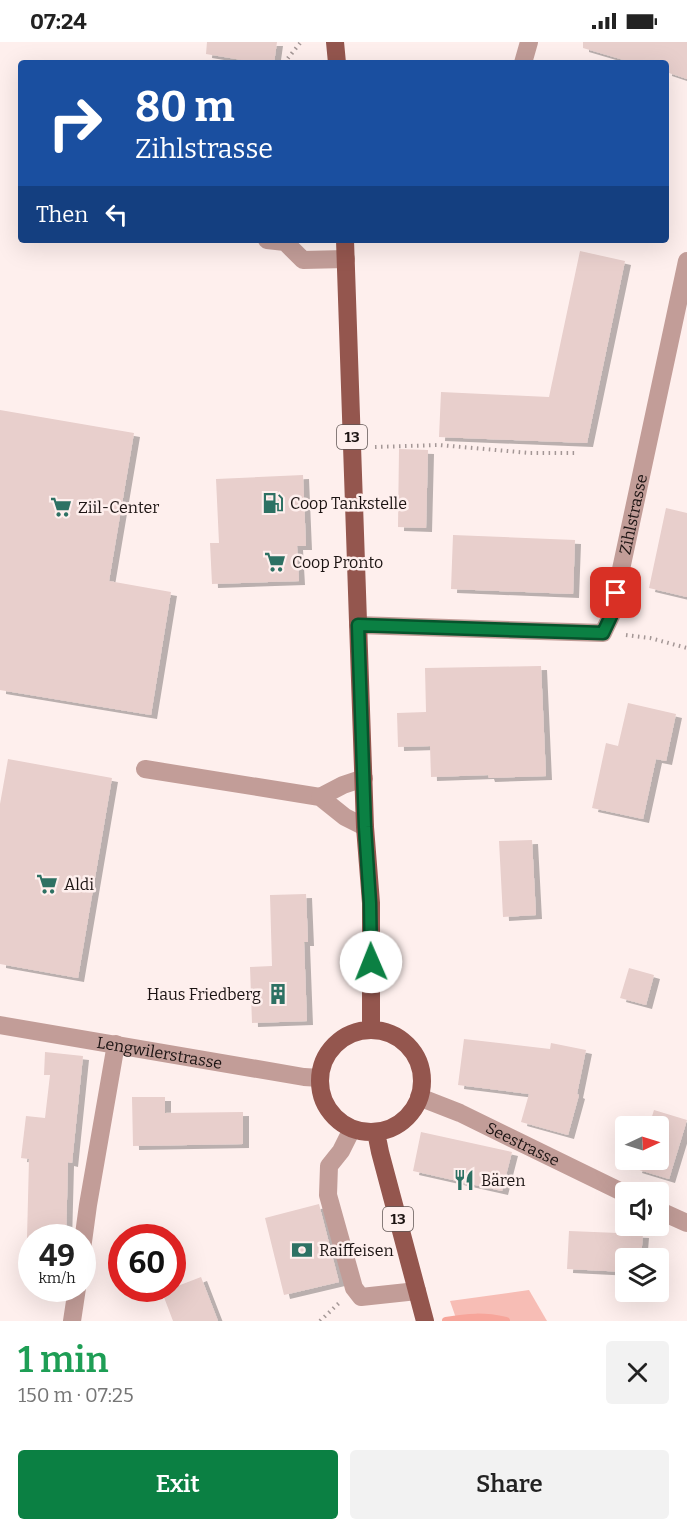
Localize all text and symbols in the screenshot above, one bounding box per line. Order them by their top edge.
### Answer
text: 07:24 [30,8,87,35]
text: 80 m [135,82,235,132]
icon: right [36,84,114,162]
text: Zihlstrasse [135,133,273,165]
icon: left [100,198,133,231]
text: Then [36,201,88,228]
road number: 13 [337,425,367,449]
street label: Zihlstrasse [615,472,651,556]
fuel station icon: Coop Tankstelle [261,491,285,515]
place label: Coop Tankstelle [290,494,407,513]
supermarket icon: Ziil-Center [49,495,73,519]
place label: Ziil-Center [78,498,159,517]
supermarket icon: Coop Pronto [263,550,287,574]
place label: Coop Pronto [292,553,383,572]
pin [590,567,641,618]
icon: arrive [599,576,632,609]
supermarket icon: Aldi [35,872,59,896]
place label: Aldi [64,875,94,894]
position arrow [339,930,403,994]
building icon: Haus Friedberg [266,982,290,1006]
place label: Haus Friedberg [147,985,261,1004]
street label: Lengwilerstrasse [96,1032,224,1072]
north arrow [615,1116,669,1170]
map controls [615,1116,669,1302]
street label: Seestrasse [483,1118,563,1170]
restaurant icon: Bären [452,1168,476,1192]
place label: Bären [481,1171,525,1190]
button: sound [615,1182,669,1236]
road number: 13 [383,1207,413,1231]
speed limit sign: 60 [108,1224,186,1302]
text: 49 [39,1238,75,1274]
bank icon: Raiffeisen [290,1238,314,1262]
place label: Raiffeisen [319,1241,394,1260]
button: layers [615,1248,669,1302]
text: km/h [38,1269,76,1287]
text: 1 min [18,1338,109,1382]
button: close [606,1341,669,1404]
text: 150 m · 07:25 [18,1383,134,1407]
button: Exit [18,1450,338,1519]
button: Share [350,1450,669,1519]

